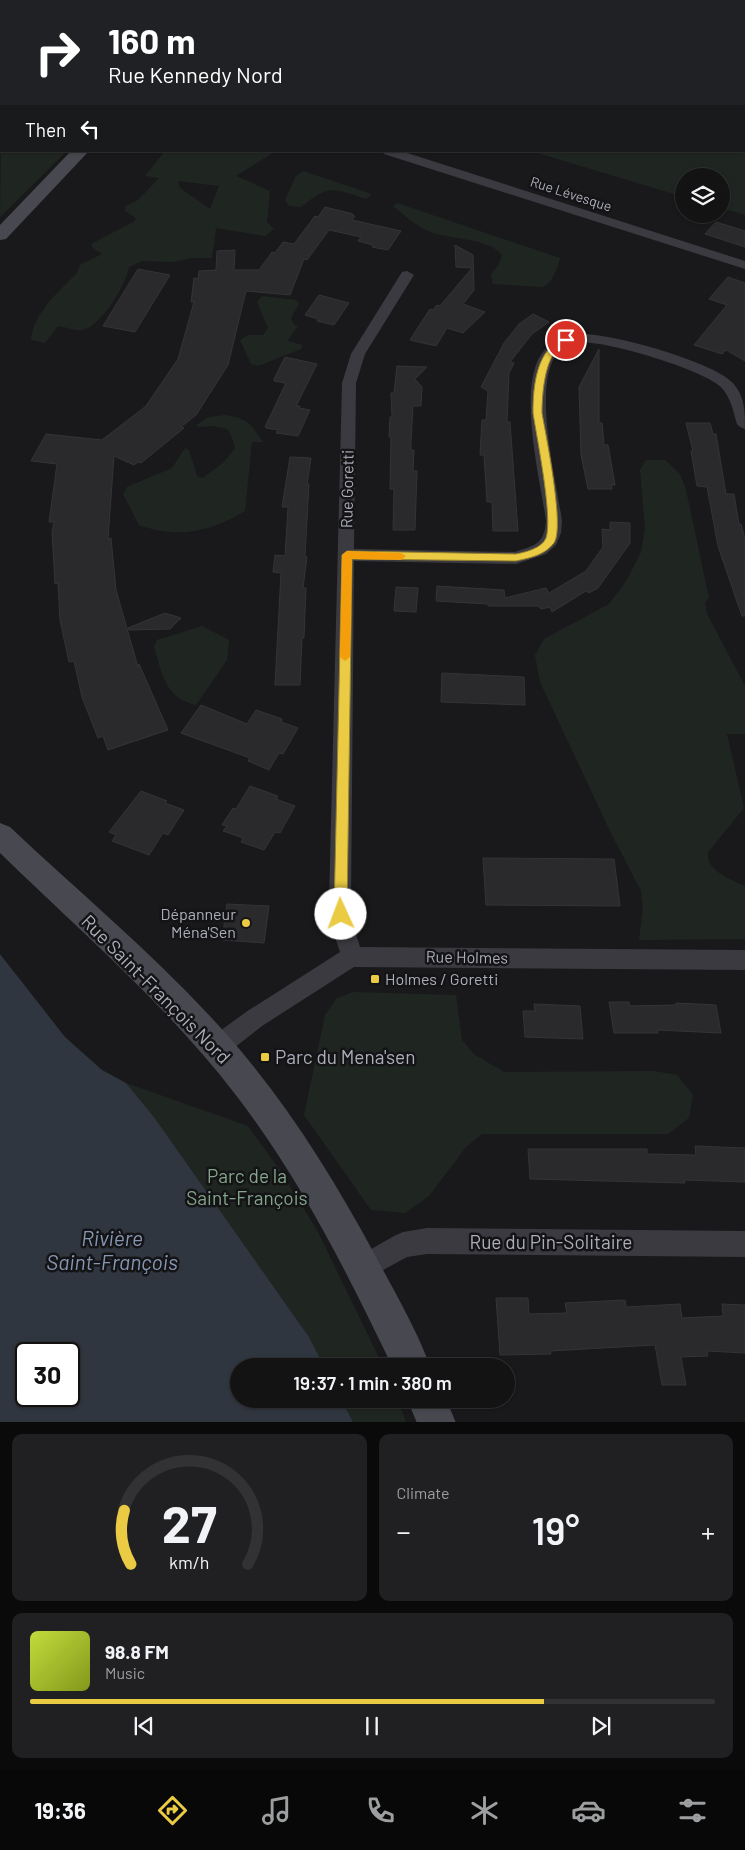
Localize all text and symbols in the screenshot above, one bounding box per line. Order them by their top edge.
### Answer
text: 160 m [108,19,195,61]
icon: right [25,20,90,85]
text: Rue Kennedy Nord [108,61,283,87]
icon: left [76,115,104,143]
text: Then [25,118,66,141]
map controls [675,168,730,223]
button: layers [675,168,730,223]
street label: Rue Lévesque [528,172,614,215]
pin [545,319,587,361]
icon: arrive [552,326,580,354]
street label: Rue Goretti [336,450,357,528]
position arrow [314,887,366,939]
place label: Dépanneur Ména'Sen [161,904,236,941]
street label: Rue Saint-François Nord [77,909,236,1068]
marker: Dépanneur Ména'Sen [240,917,252,929]
street label: Rue Holmes [426,946,508,967]
place label: Holmes / Goretti [385,969,498,988]
marker: Holmes / Goretti [369,973,381,985]
place label: Parc du Mena'sen [275,1045,415,1068]
marker: Parc du Mena'sen [259,1051,271,1063]
park label: Parc de la Saint-François [186,1164,308,1209]
water label: Rivière Saint-François [46,1225,178,1274]
street label: Rue du Pin-Solitaire [470,1230,632,1253]
speed limit sign: 30 [15,1342,80,1407]
text: 19:37 · 1 min · 380 m [293,1371,452,1394]
text: Climate [397,1483,449,1502]
text: 27 [162,1491,217,1553]
text: 19° [532,1507,580,1553]
text: − [397,1514,411,1548]
text: + [701,1514,715,1548]
text: km/h [169,1551,209,1573]
text: 98.8 FM [105,1640,169,1663]
text: Music [105,1663,145,1682]
icon: previous [130,1712,158,1740]
icon: pause [358,1712,386,1740]
icon: next [587,1712,615,1740]
icon: directions [155,1793,190,1828]
icon: music [259,1793,294,1828]
icon: phone [363,1793,398,1828]
icon: climate [467,1793,502,1828]
icon: car [571,1793,606,1828]
icon: filters [675,1793,710,1828]
text: 19:36 [35,1797,86,1823]

